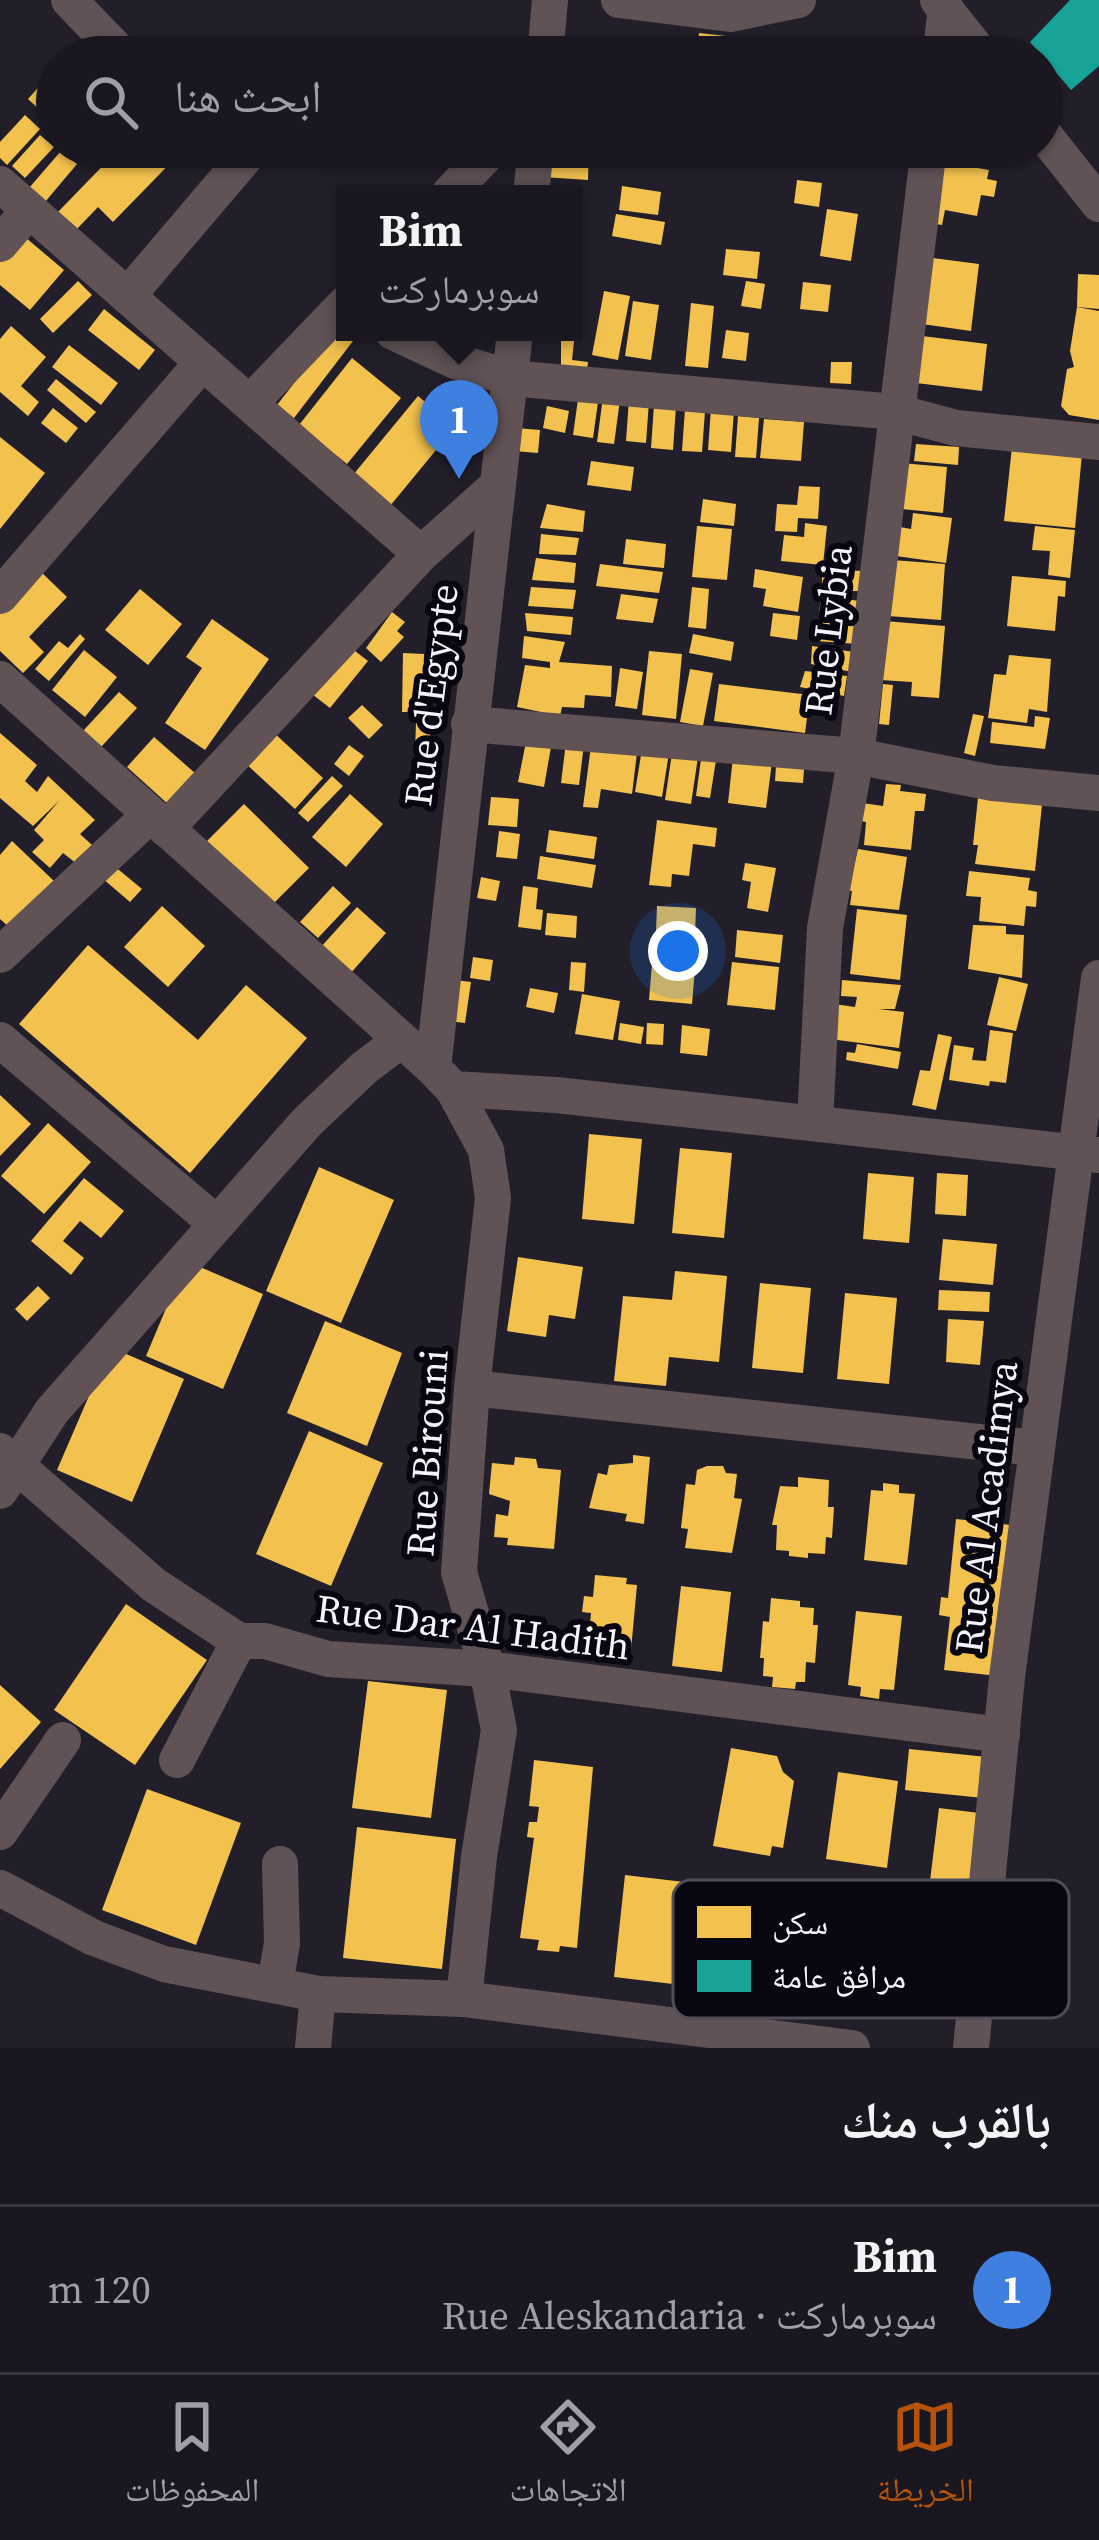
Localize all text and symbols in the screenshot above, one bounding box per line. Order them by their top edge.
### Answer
search box [36,36,1063,168]
text: ابحث هنا [174,65,322,127]
icon: search [78,69,144,135]
popup [336,185,582,341]
text: Bim [378,199,463,261]
text: سوبرماركت [378,263,540,316]
pin: 1 [420,380,498,479]
street label: Rue Lybia [791,542,865,718]
street label: Rue d'Egypte [391,581,471,809]
your location [648,921,708,981]
street label: Rue Birouni [393,1348,461,1558]
street label: Rue Al Acadimya [942,1358,1030,1656]
street label: Rue Dar Al Hadith [313,1581,633,1673]
legend [673,1880,1069,2018]
text: سكن [772,1900,828,1945]
text: مرافق عامة [772,1954,906,1999]
text: بالقرب منك [841,2085,1051,2155]
text: Bim [853,2225,937,2287]
text: 120 m [48,2263,151,2316]
text: 1 [1001,2263,1023,2316]
text: سوبرماركت · Rue Aleskandaria [442,2289,937,2342]
tab: المحفوظات [125,2394,259,2522]
tab: الاتجاهات [509,2394,627,2522]
tab: الخريطة [877,2394,974,2522]

